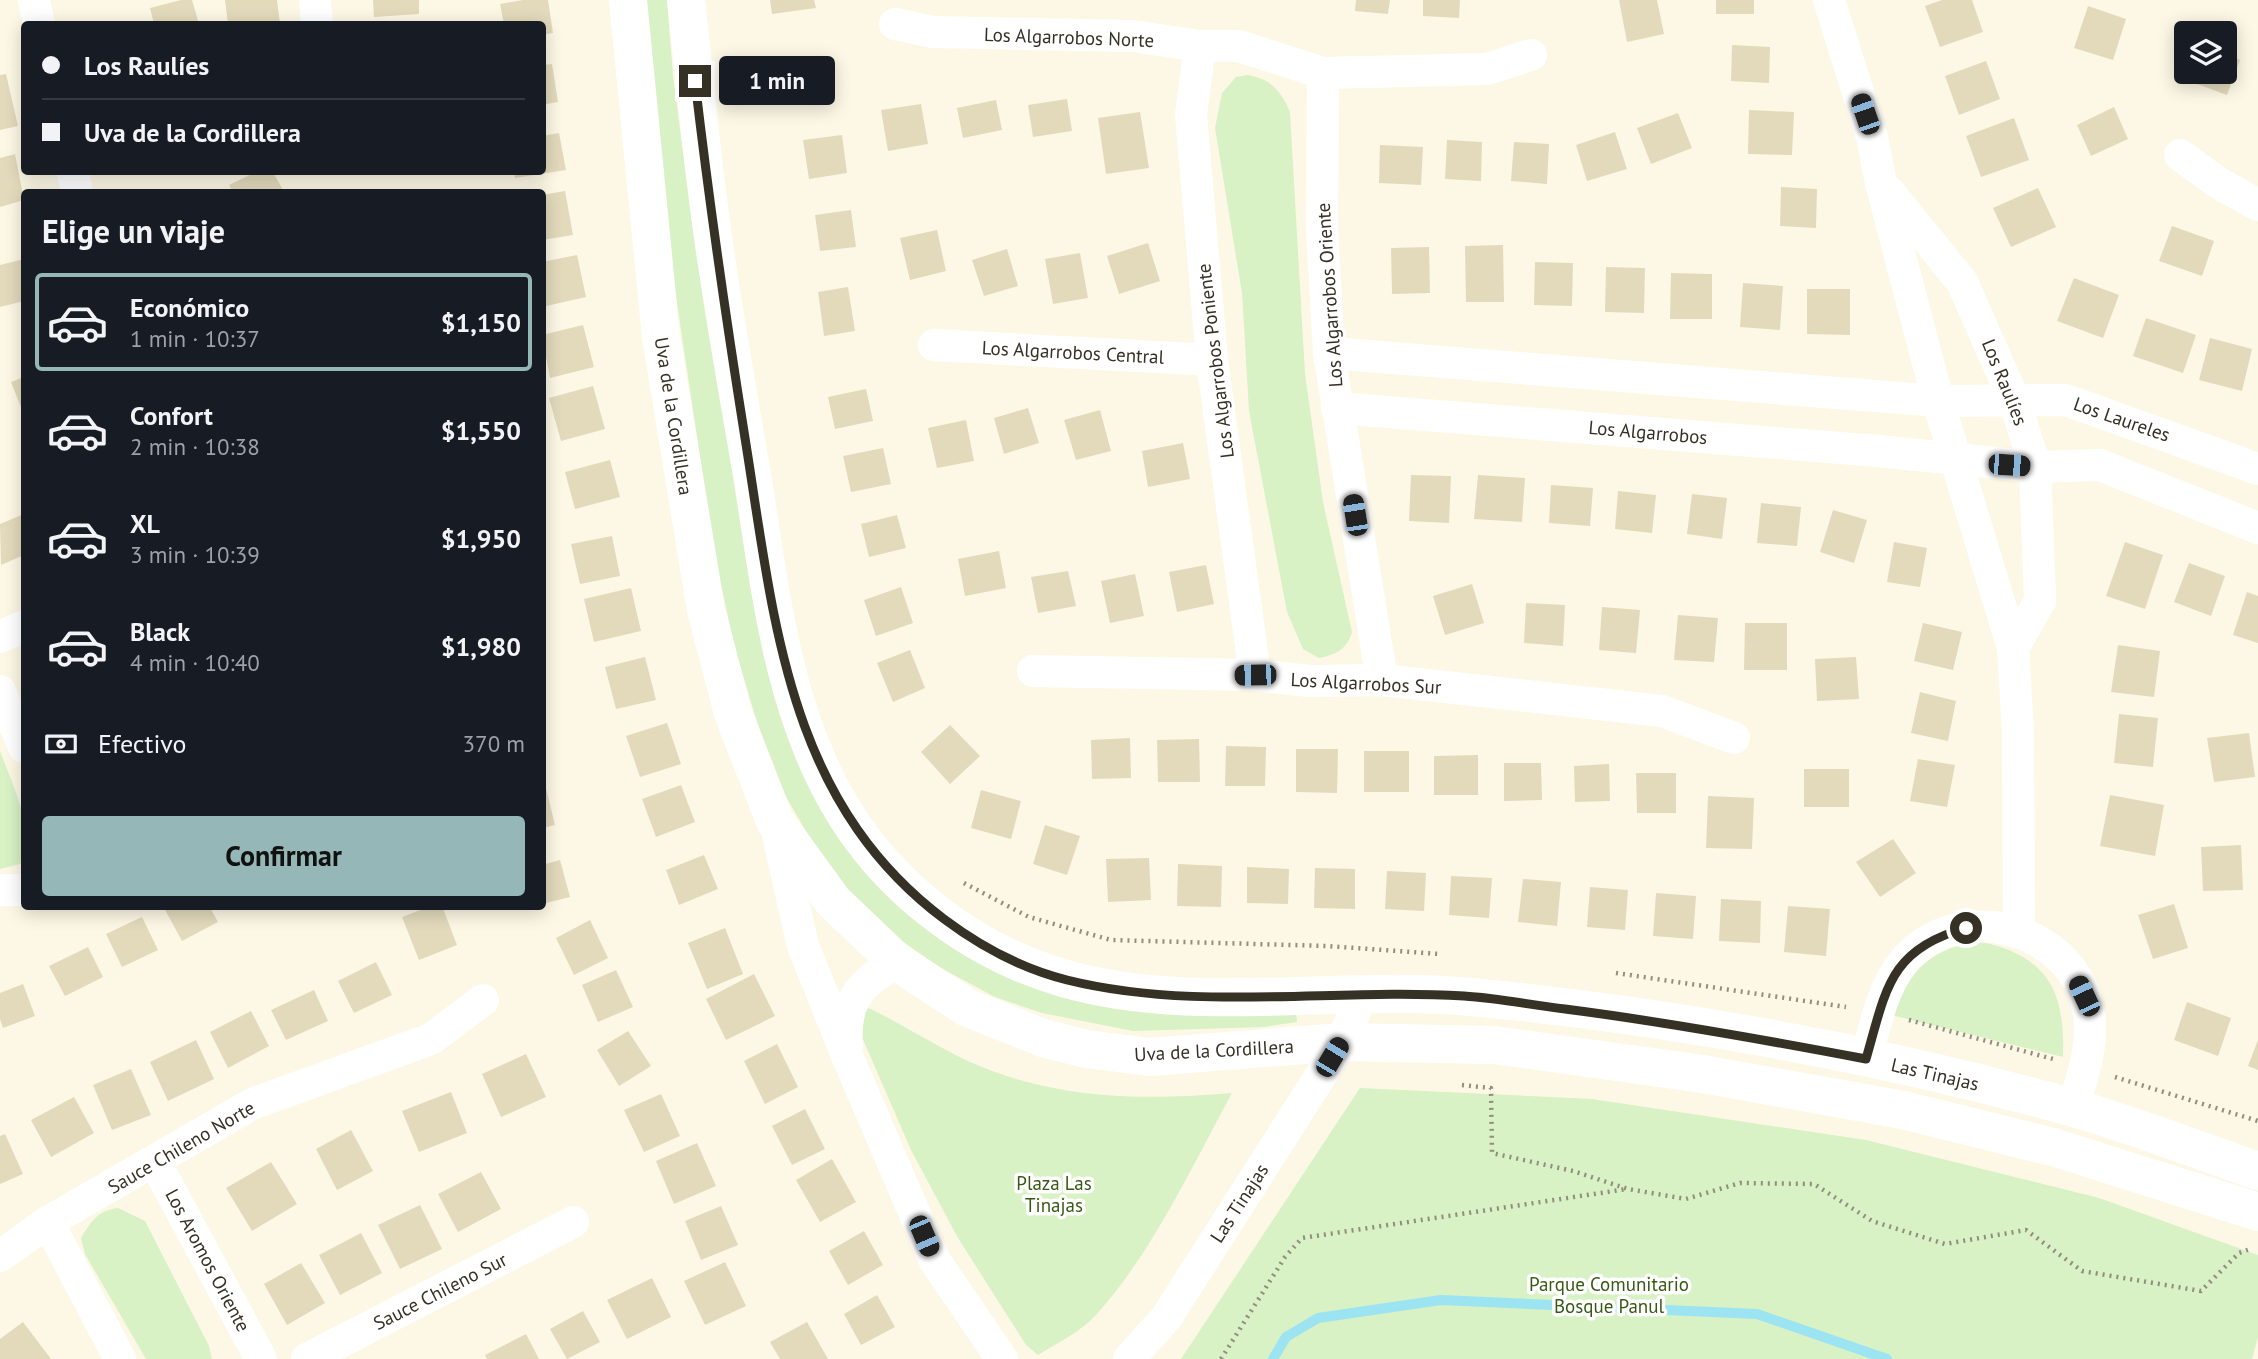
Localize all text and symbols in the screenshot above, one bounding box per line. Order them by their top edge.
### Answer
map controls [2174,21,2237,84]
button: layers [2174,21,2237,84]
street label: Los Algarrobos Norte [984,22,1154,52]
text: Los Raulíes [84,49,209,82]
callout: 1 min [720,56,835,106]
route end [679,65,711,97]
text: 1 min [749,66,805,95]
car [1849,91,1882,137]
text: Uva de la Cordillera [84,116,301,149]
street label: Los Algarrobos Oriente [1311,202,1347,388]
text: Elige un viaje [42,210,225,252]
street label: Los Algarrobos Poniente [1191,262,1239,460]
icon: car [46,291,109,354]
text: Económico [130,291,249,324]
text: $1,150 [441,306,521,339]
text: 1 min · 10:37 [130,324,260,353]
street label: Uva de la Cordillera [650,335,698,497]
street label: Los Algarrobos Central [981,335,1165,369]
street label: Los Raulíes [1977,335,2033,429]
street label: Los Laureles [2071,391,2173,447]
icon: car [46,399,109,462]
text: Confort [130,399,213,432]
text: $1,550 [441,414,521,447]
street label: Los Algarrobos [1588,415,1708,449]
text: 2 min · 10:38 [130,432,260,461]
car [1988,453,2031,477]
car [1342,493,1369,537]
icon: car [46,507,109,570]
text: XL [130,507,160,540]
text: $1,950 [441,522,521,555]
text: 3 min · 10:39 [130,540,260,569]
icon: car [46,615,109,678]
text: Black [130,615,190,648]
text: $1,980 [441,630,521,663]
text: 4 min · 10:40 [130,648,260,677]
car [1234,664,1277,686]
street label: Los Algarrobos Sur [1290,667,1443,699]
icon: cash [42,725,80,763]
text: Efectivo [98,727,187,760]
text: 370 m [463,729,525,758]
button: Confirmar [42,816,525,896]
route start [1950,912,1982,944]
car [2066,973,2103,1019]
street label: Uva de la Cordillera [1134,1034,1294,1066]
car [1313,1034,1352,1080]
street label: Las Tinajas [1889,1052,1981,1096]
street label: Sauce Chileno Norte [103,1095,259,1199]
street label: Las Tinajas [1205,1159,1273,1247]
park label: Plaza Las Tinajas [1016,1171,1092,1217]
street label: Los Aromos Oriente [160,1184,256,1336]
car [907,1213,942,1259]
street label: Sauce Chileno Sur [369,1247,511,1335]
park label: Parque Comunitario Bosque Panul [1529,1272,1689,1318]

